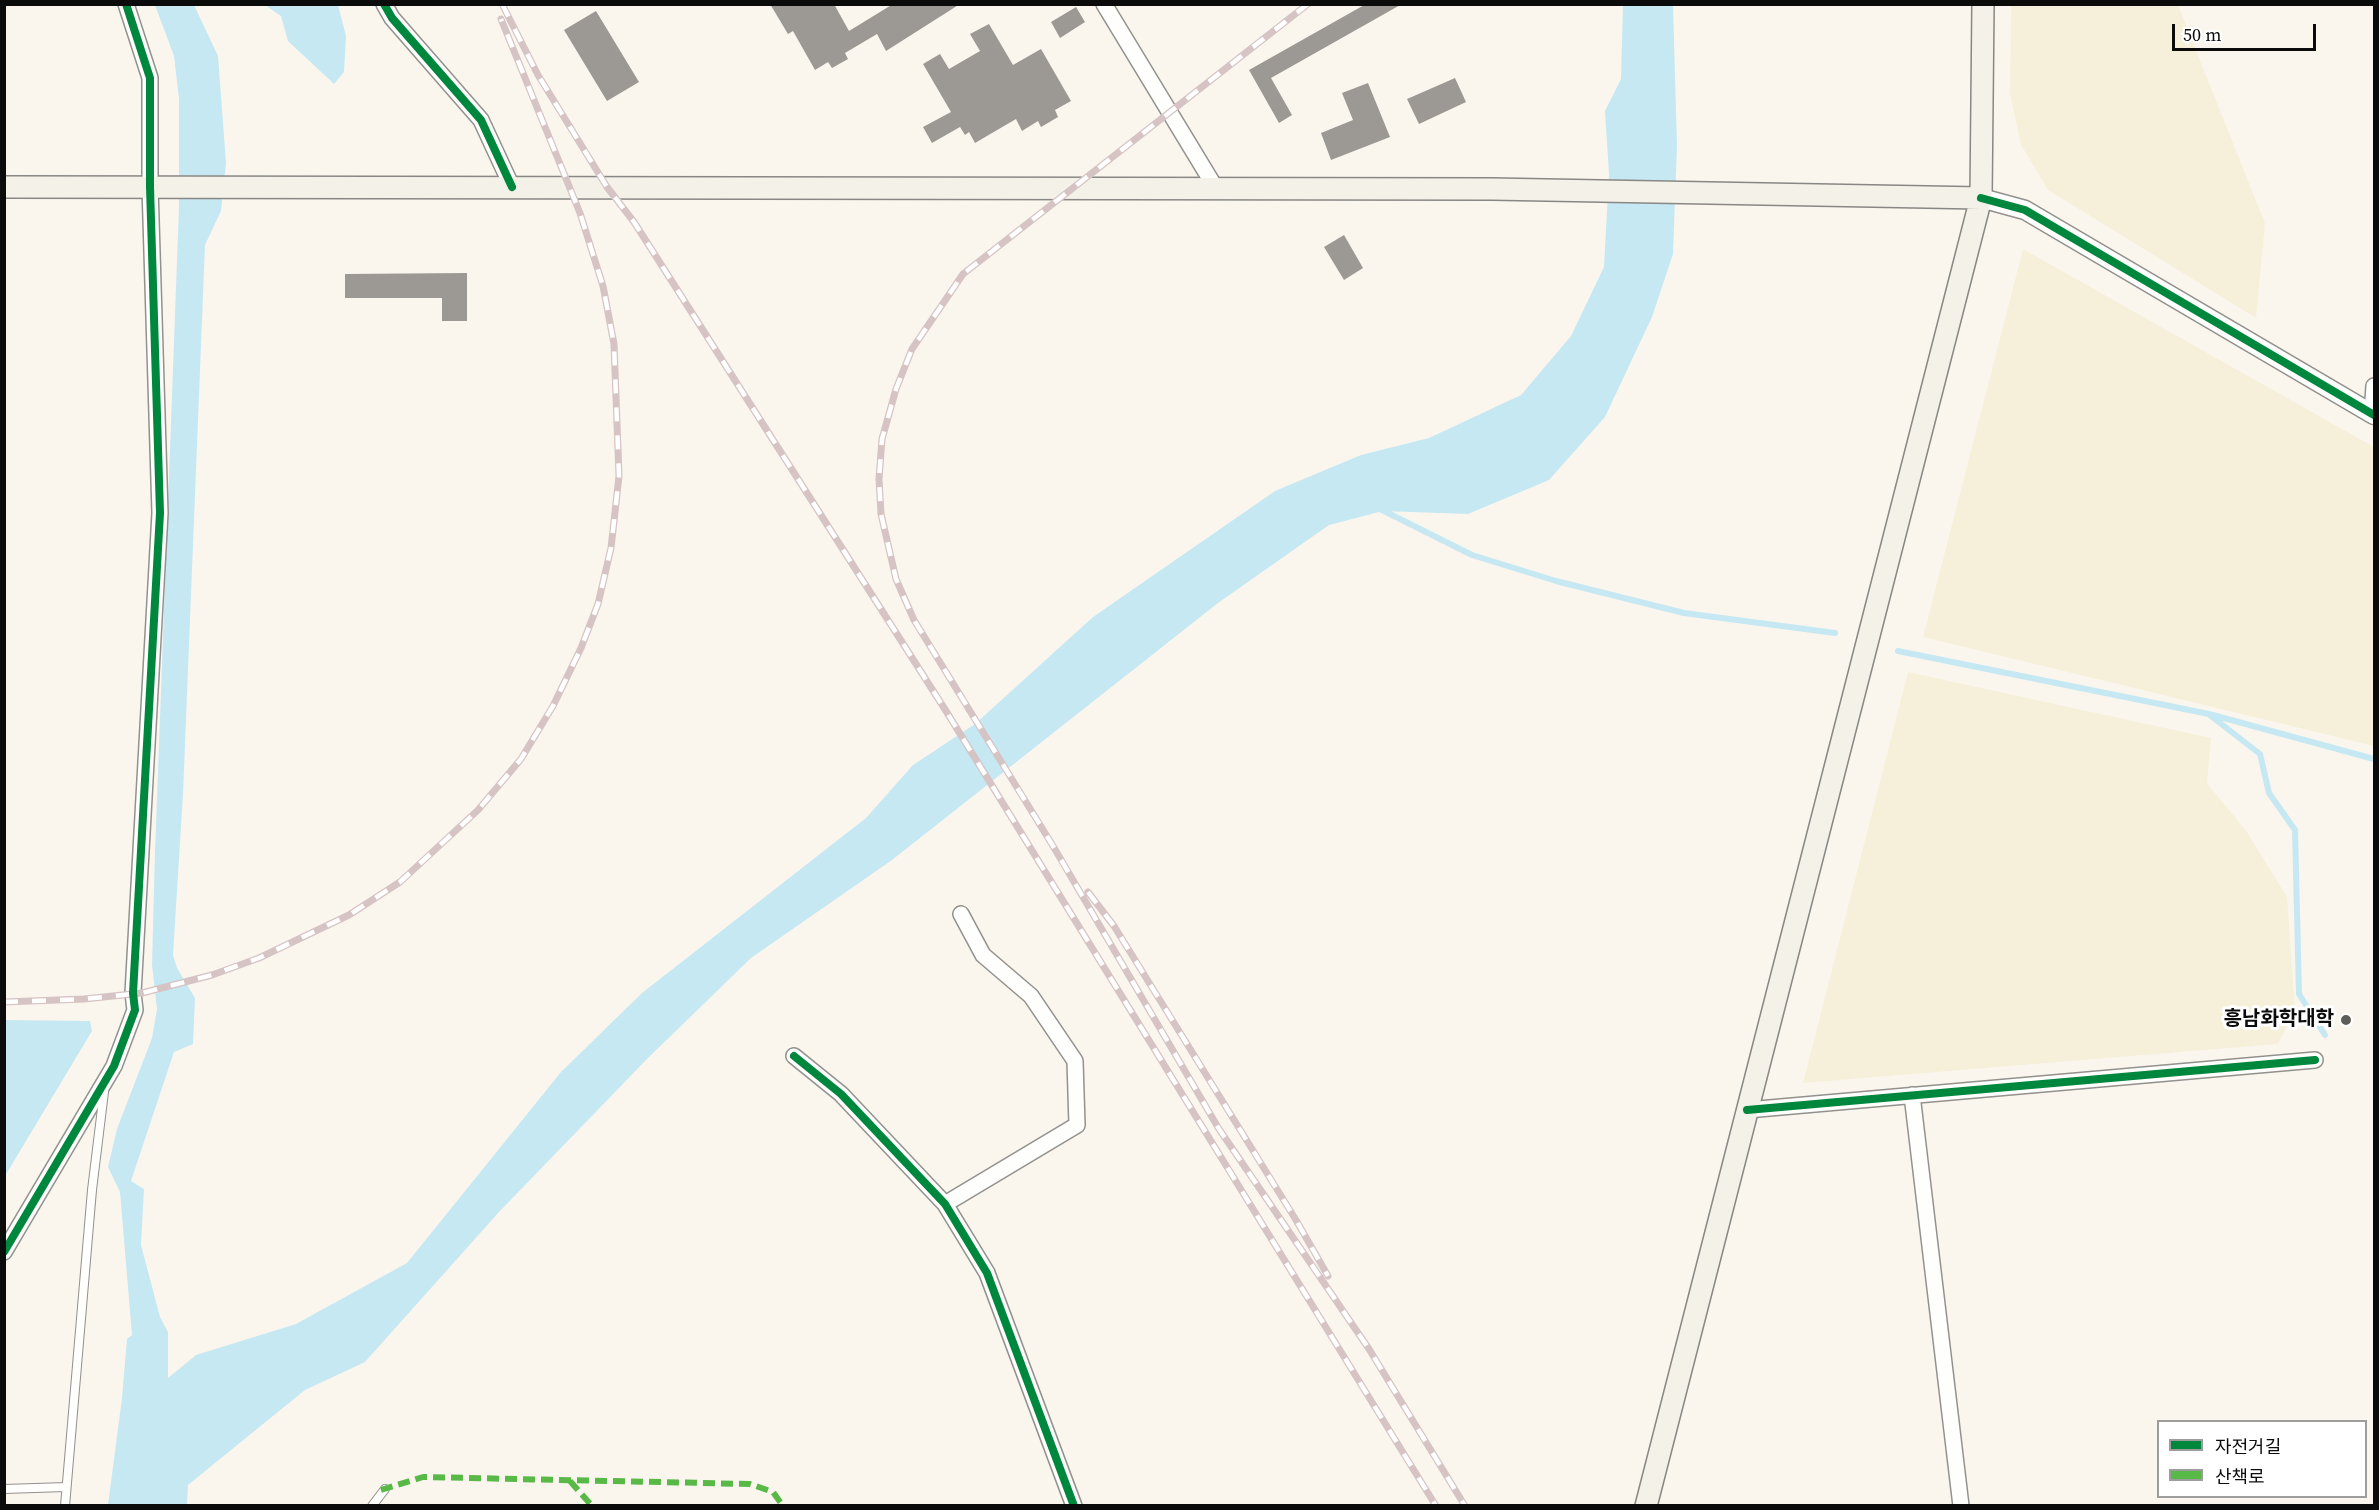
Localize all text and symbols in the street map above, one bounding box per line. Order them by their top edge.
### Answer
scale bar [2175,12,2319,50]
text: 50 m [2183,22,2221,47]
place label: 흥남화학대학 [2224,1008,2334,1032]
marker: 흥남화학대학 [2339,1013,2353,1027]
legend [2157,1420,2367,1498]
text: 자전거길 [2215,1434,2281,1459]
text: 산책로 [2215,1464,2265,1489]

